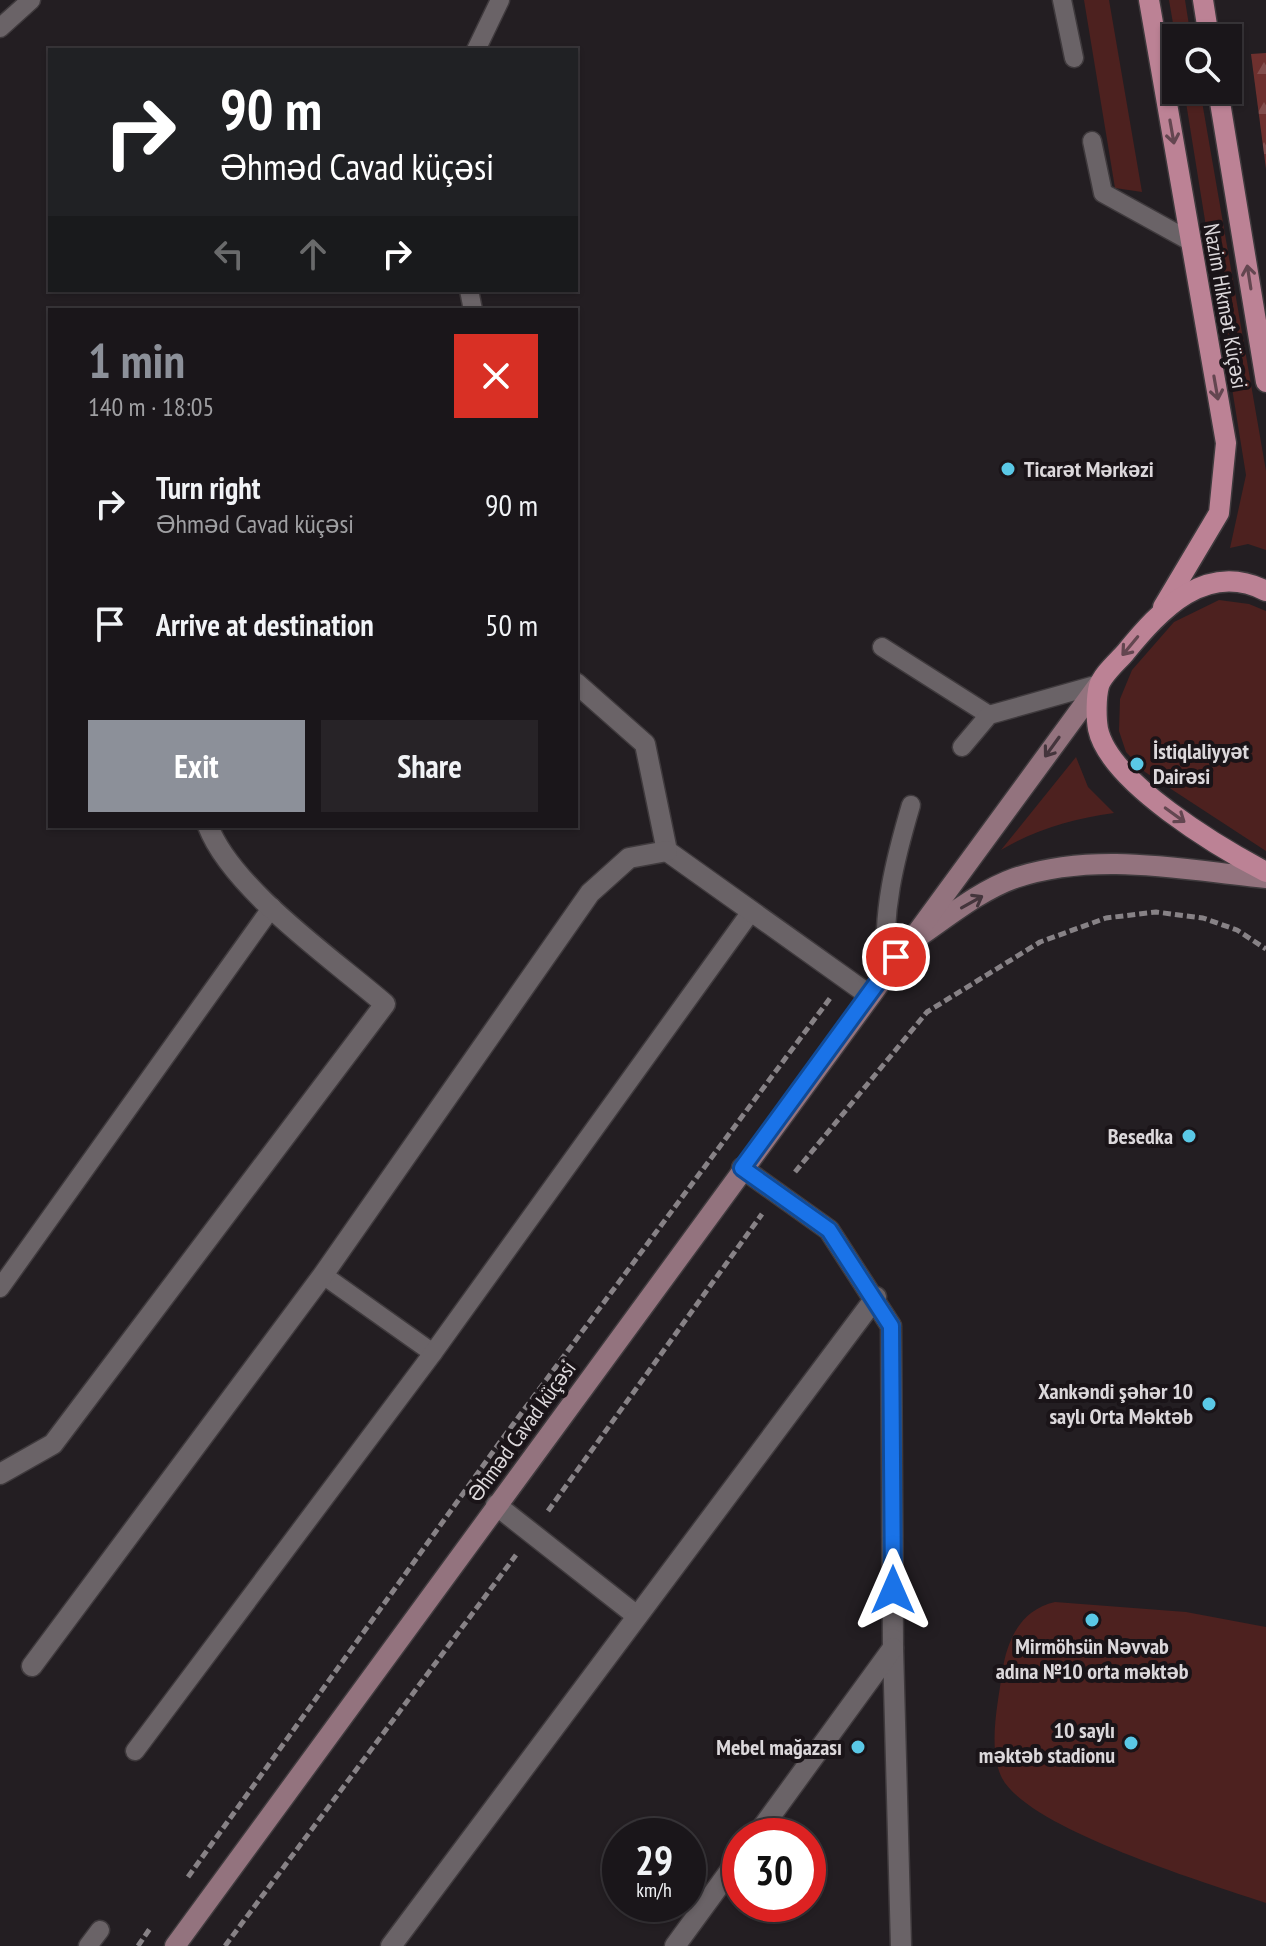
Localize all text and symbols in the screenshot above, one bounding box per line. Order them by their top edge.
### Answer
map controls [1162,24,1242,104]
button: search [1162,24,1242,104]
text: 90 m [220,73,322,145]
icon: right [88,80,192,184]
one-way arrow [1165,119,1180,144]
text: Əhməd Cavad küçəsi [220,143,494,190]
street label: Nazim Hikmət Küçəsi [1198,221,1254,391]
icon: left [207,232,251,276]
icon: ahead [291,232,335,276]
icon: right [375,232,419,276]
one-way arrow [1240,265,1255,291]
text: 1 min [88,329,185,391]
button: close [454,334,538,418]
one-way arrow [1209,375,1224,400]
text: 140 m · 18:05 [88,390,214,423]
place label: Ticarət Mərkəzi [1024,455,1154,483]
marker: Ticarət Mərkəzi [999,460,1017,478]
text: Turn right [156,468,260,507]
icon: right [88,482,132,526]
text: 90 m [485,485,538,524]
text: Əhməd Cavad küçəsi [156,507,354,540]
icon: arrive [88,602,132,646]
text: Arrive at destination [156,605,374,644]
text: 50 m [485,605,538,644]
one-way arrow [1121,635,1139,656]
button: Exit [88,720,305,812]
button: Share [321,720,538,812]
one-way arrow [1044,736,1061,757]
place label: İstiqlaliyyət Dairəsi [1153,737,1250,790]
marker: İstiqlaliyyət Dairəsi [1128,755,1146,773]
one-way arrow [1163,807,1185,823]
one-way arrow [959,894,983,909]
pin [862,923,930,991]
icon: arrive [874,935,918,979]
place label: Besedka [1108,1122,1173,1150]
marker: Besedka [1180,1127,1198,1145]
street label: Əhməd Cavad küçəsi [460,1355,582,1507]
place label: Xankəndi şəhər 10 saylı Orta Məktəb [1038,1377,1193,1430]
marker: Xankəndi şəhər 10 saylı Orta Məktəb [1200,1395,1218,1413]
position arrow [851,1548,935,1632]
marker: Mirmöhsün Nəvvab adına №10 orta məktəb [1083,1611,1101,1629]
place label: Mirmöhsün Nəvvab adına №10 orta məktəb [996,1632,1189,1685]
place label: 10 saylı məktəb stadionu [979,1716,1115,1769]
place label: Mebel mağazası [716,1733,842,1761]
marker: 10 saylı məktəb stadionu [1122,1734,1140,1752]
marker: Mebel mağazası [849,1738,867,1756]
speed limit sign: 30 [722,1818,826,1922]
text: 29 [635,1834,673,1886]
text: km/h [636,1877,672,1903]

